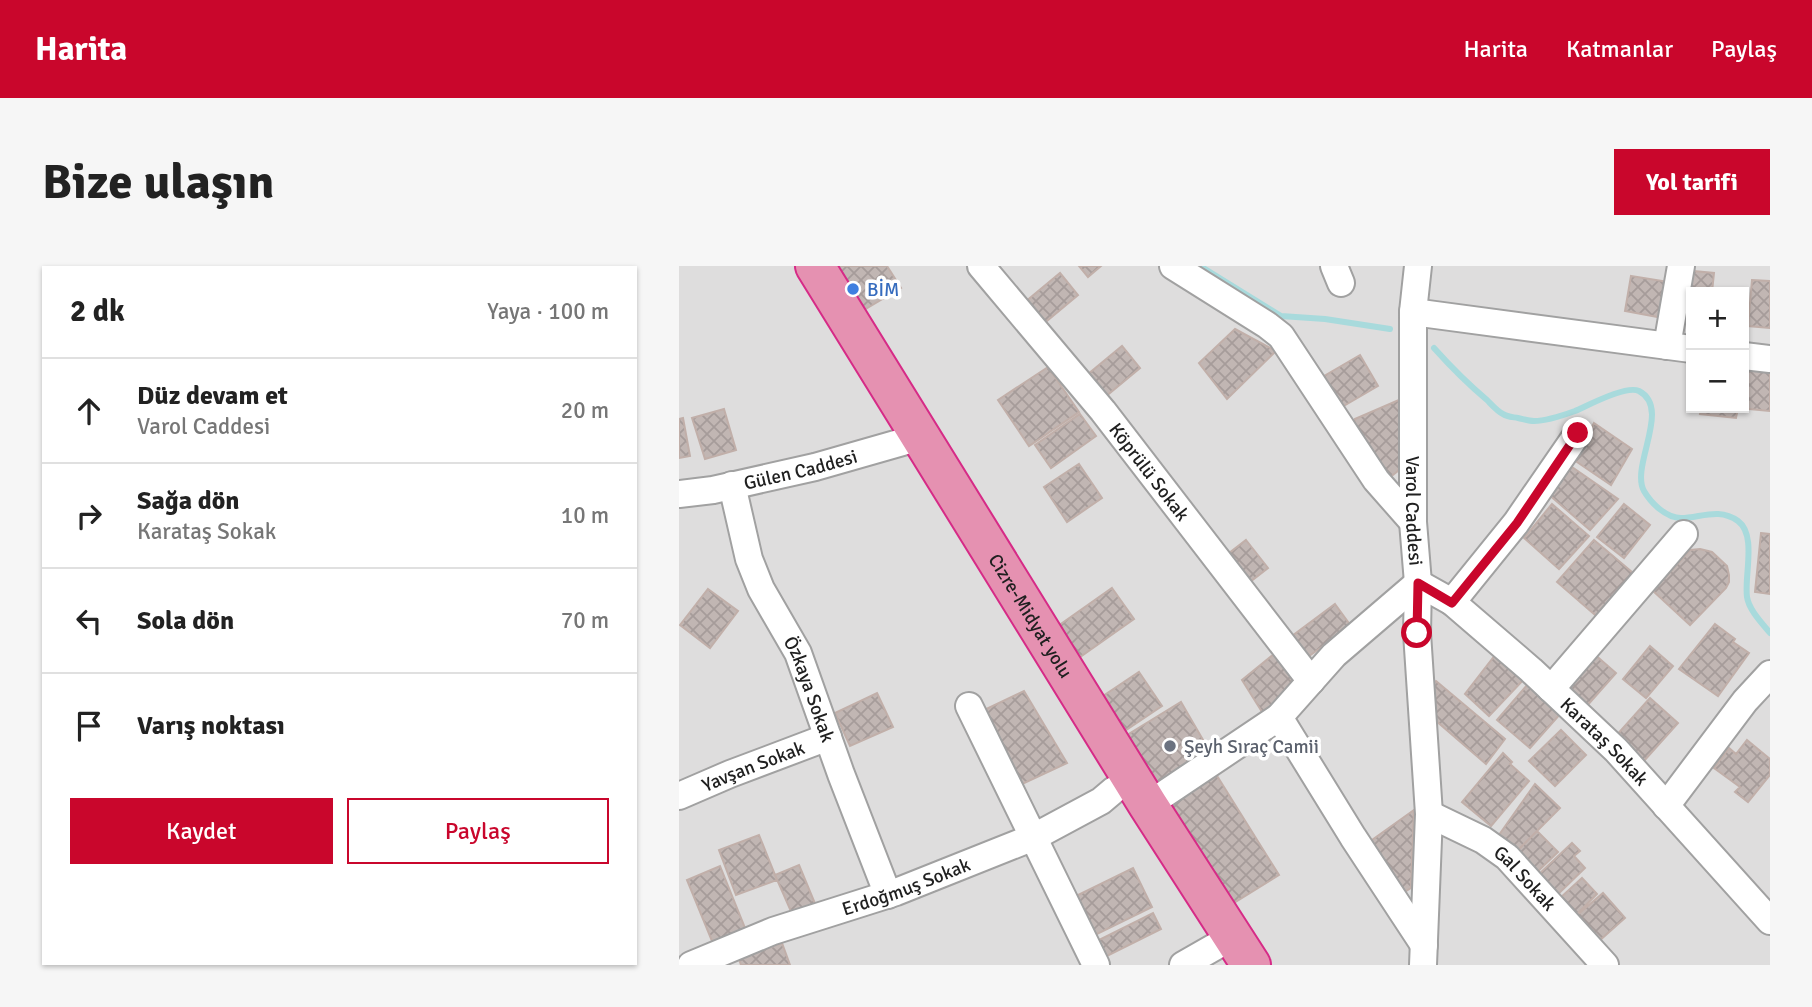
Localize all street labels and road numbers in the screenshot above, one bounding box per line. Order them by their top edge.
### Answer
street label: Köprülü Sokak [1104,418,1195,526]
street label: Gülen Caddesi [741,445,860,496]
street label: Varol Caddesi [1400,456,1428,567]
street label: Cizre-Midyat yolu [983,550,1078,683]
street label: Özkaya Sokak [778,632,840,746]
street label: Karataş Sokak [1555,693,1654,791]
street label: Yavşan Sokak [698,736,809,798]
street label: Gal Sokak [1489,841,1561,916]
street label: Erdoğmuş Sokak [839,853,974,921]

